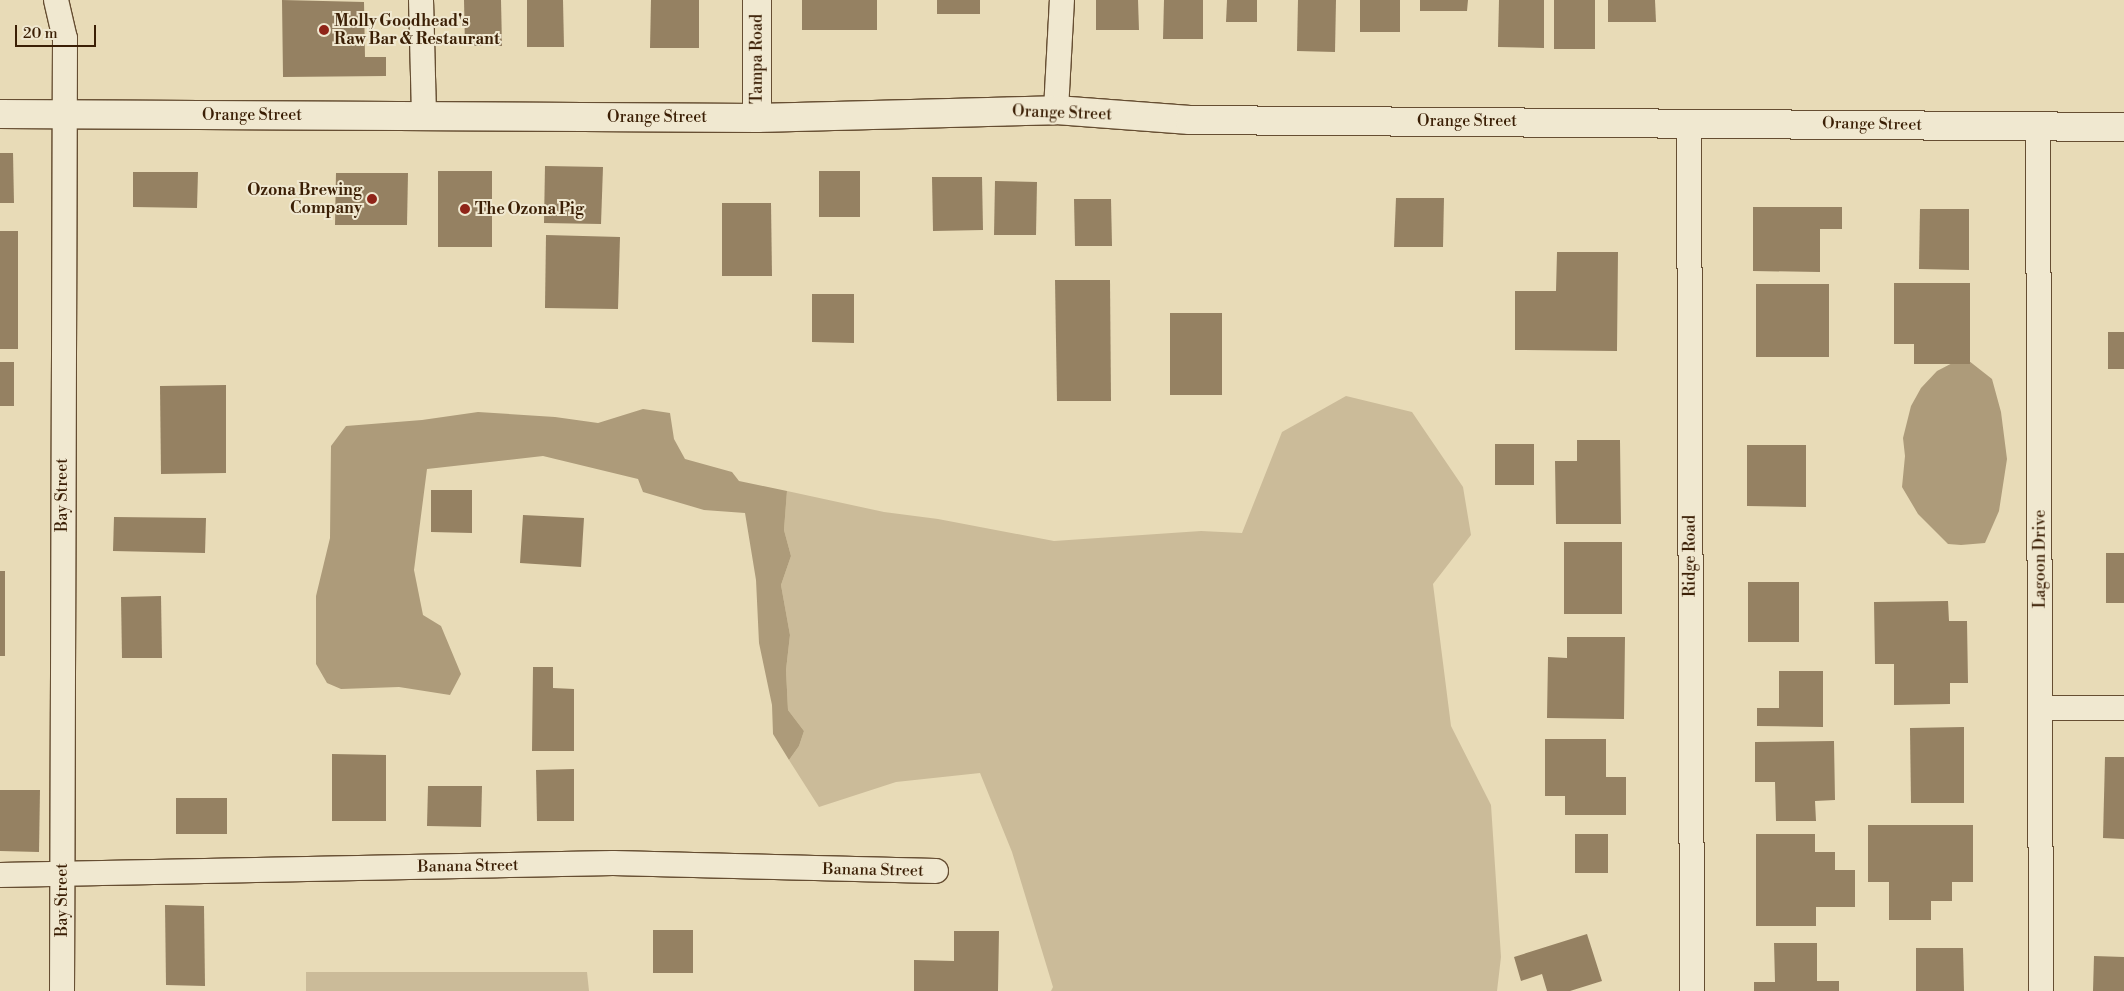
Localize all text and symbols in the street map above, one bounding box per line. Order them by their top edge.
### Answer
place label: Molly Goodhead's Raw Bar & Restaurant [334,11,500,49]
street label: Tampa Road [747,14,767,104]
scale bar [18,15,99,47]
text: 20 m [23,24,58,43]
marker: Molly Goodhead's Raw Bar & Restaurant [318,24,330,36]
street label: Orange Street [1012,102,1112,124]
street label: Orange Street [202,105,302,125]
street label: Orange Street [607,107,707,127]
street label: Orange Street [1417,111,1517,131]
street label: Orange Street [1822,114,1922,134]
place label: Ozona Brewing Company [247,180,362,218]
marker: Ozona Brewing Company [366,193,378,205]
place label: The Ozona Pig [475,199,584,219]
marker: The Ozona Pig [459,203,471,215]
street label: Bay Street [52,458,72,532]
street label: Lagoon Drive [2030,510,2050,608]
street label: Ridge Road [1680,515,1700,597]
street label: Banana Street [417,856,519,876]
street label: Banana Street [822,860,924,880]
street label: Bay Street [52,863,72,937]

